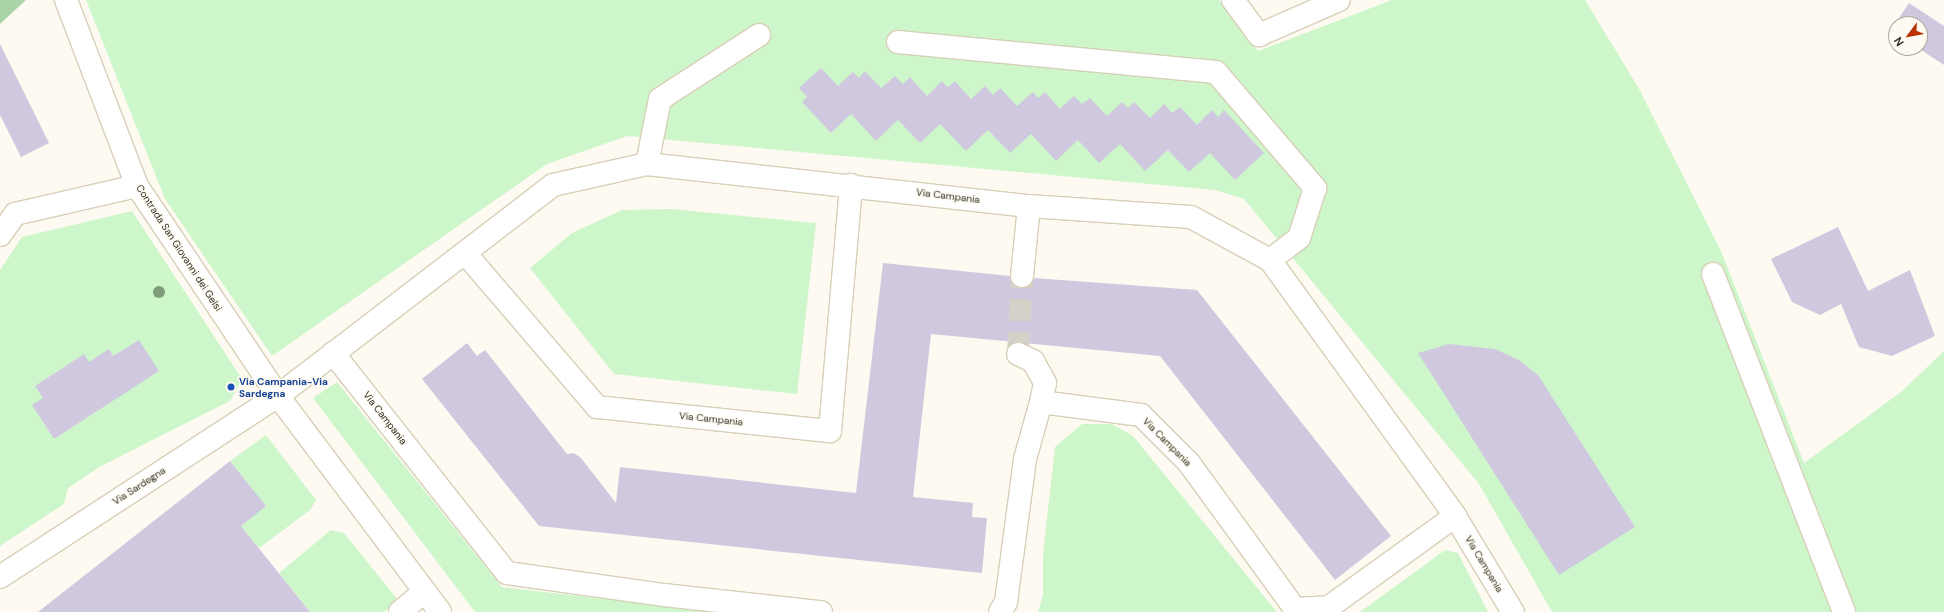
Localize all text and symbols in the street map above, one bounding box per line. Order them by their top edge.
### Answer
north arrow [1888,16,1928,56]
text: N [1891,35,1907,49]
street label: Contrada San Giovanni dei Gelsi [134,182,224,314]
street label: Via Campania [916,186,980,206]
place label: Via Campania-Via Sardegna [239,375,328,398]
marker: Via Campania-Via Sardegna [226,382,236,392]
street label: Via Campania [361,389,409,447]
street label: Via Campania [679,410,743,428]
street label: Via Campania [1140,415,1194,469]
street label: Via Sardegna [110,464,168,508]
street label: Via Campania [1462,533,1506,595]

